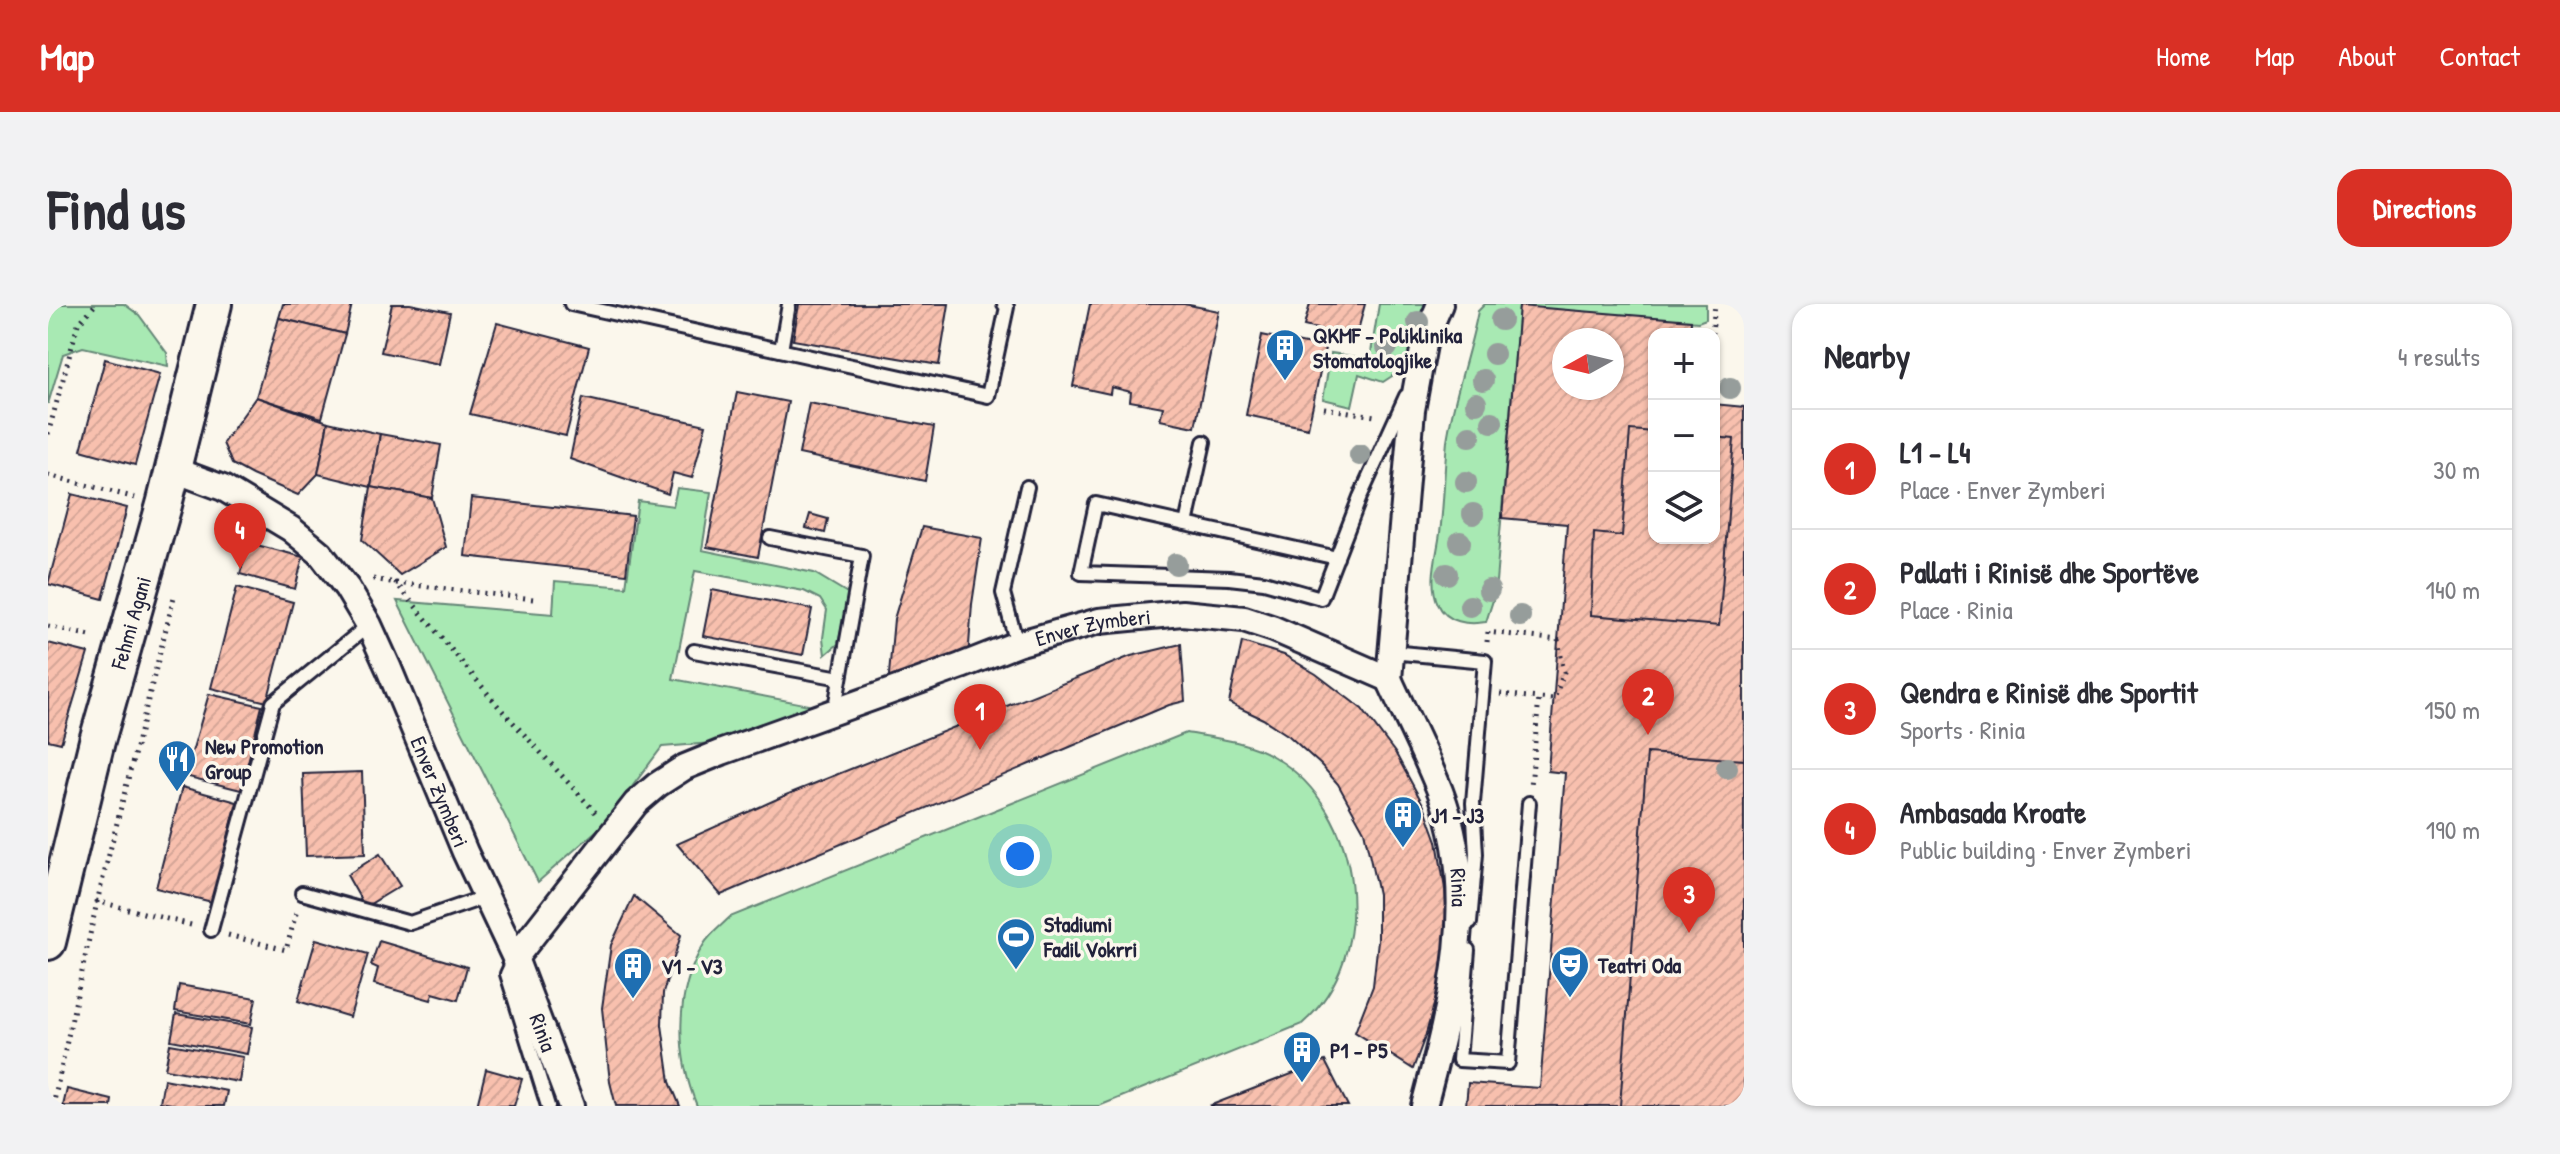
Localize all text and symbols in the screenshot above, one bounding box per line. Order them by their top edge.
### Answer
text: Map [40,30,94,82]
text: Home [2156,37,2211,75]
text: Map [2255,37,2294,75]
text: About [2338,37,2396,75]
text: Contact [2440,37,2520,75]
button: Directions [2337,169,2512,247]
text: Find us [48,171,186,246]
place label: QKMF - Poliklinika Stomatologjike [1313,320,1462,376]
building icon: QKMF - Poliklinika Stomatologjike [1264,327,1306,382]
north arrow [1552,328,1624,400]
map controls [1648,328,1720,544]
button: + [1648,328,1720,400]
text: Nearby [1824,333,1910,379]
text: 4 results [2398,339,2480,374]
button: − [1648,400,1720,472]
text: L1 - L4 [1900,432,1970,472]
text: 1 [1845,452,1855,487]
text: 30 m [2433,452,2480,487]
button: layers [1648,472,1720,544]
text: Place · Enver Zymberi [1900,472,2106,507]
pin: 4 [214,503,266,569]
text: Pallati i Rinisë dhe Sportëve [1900,552,2199,592]
text: 2 [1844,572,1856,607]
text: 140 m [2426,572,2480,607]
street label: Fehmi Agani [103,573,158,673]
text: Place · Rinia [1900,592,2013,627]
street label: Enver Zymberi [1032,601,1152,653]
pin: 2 [1622,669,1674,735]
text: Qendra e Rinisë dhe Sportit [1900,672,2198,712]
pin: 1 [954,684,1006,750]
text: 3 [1844,692,1856,727]
text: 150 m [2424,692,2480,727]
text: Sports · Rinia [1900,712,2025,747]
place label: New Promotion Group [205,731,324,787]
street label: Enver Zymberi [404,732,476,852]
restaurant icon: New Promotion Group [156,738,198,793]
text: Ambasada Kroate [1900,792,2086,832]
building icon: J1 - J3 [1382,794,1424,849]
place label: J1 - J3 [1431,800,1484,830]
text: 4 [1845,812,1855,847]
text: 190 m [2426,812,2480,847]
text: Public building · Enver Zymberi [1900,832,2191,867]
your location [1000,836,1040,876]
street label: Rinia [1443,867,1475,907]
pin: 3 [1663,867,1715,933]
place label: Stadiumi Fadil Vokrri [1043,909,1138,964]
sports icon: Stadiumi Fadil Vokrri [995,916,1037,971]
theatre icon: Teatri Oda [1549,944,1591,999]
building icon: V1 - V3 [612,945,654,1000]
place label: Teatri Oda [1597,950,1682,980]
place label: V1 - V3 [661,951,723,981]
street label: Rinia [522,1009,564,1056]
building icon: P1 - P5 [1281,1029,1323,1084]
place label: P1 - P5 [1330,1035,1388,1065]

